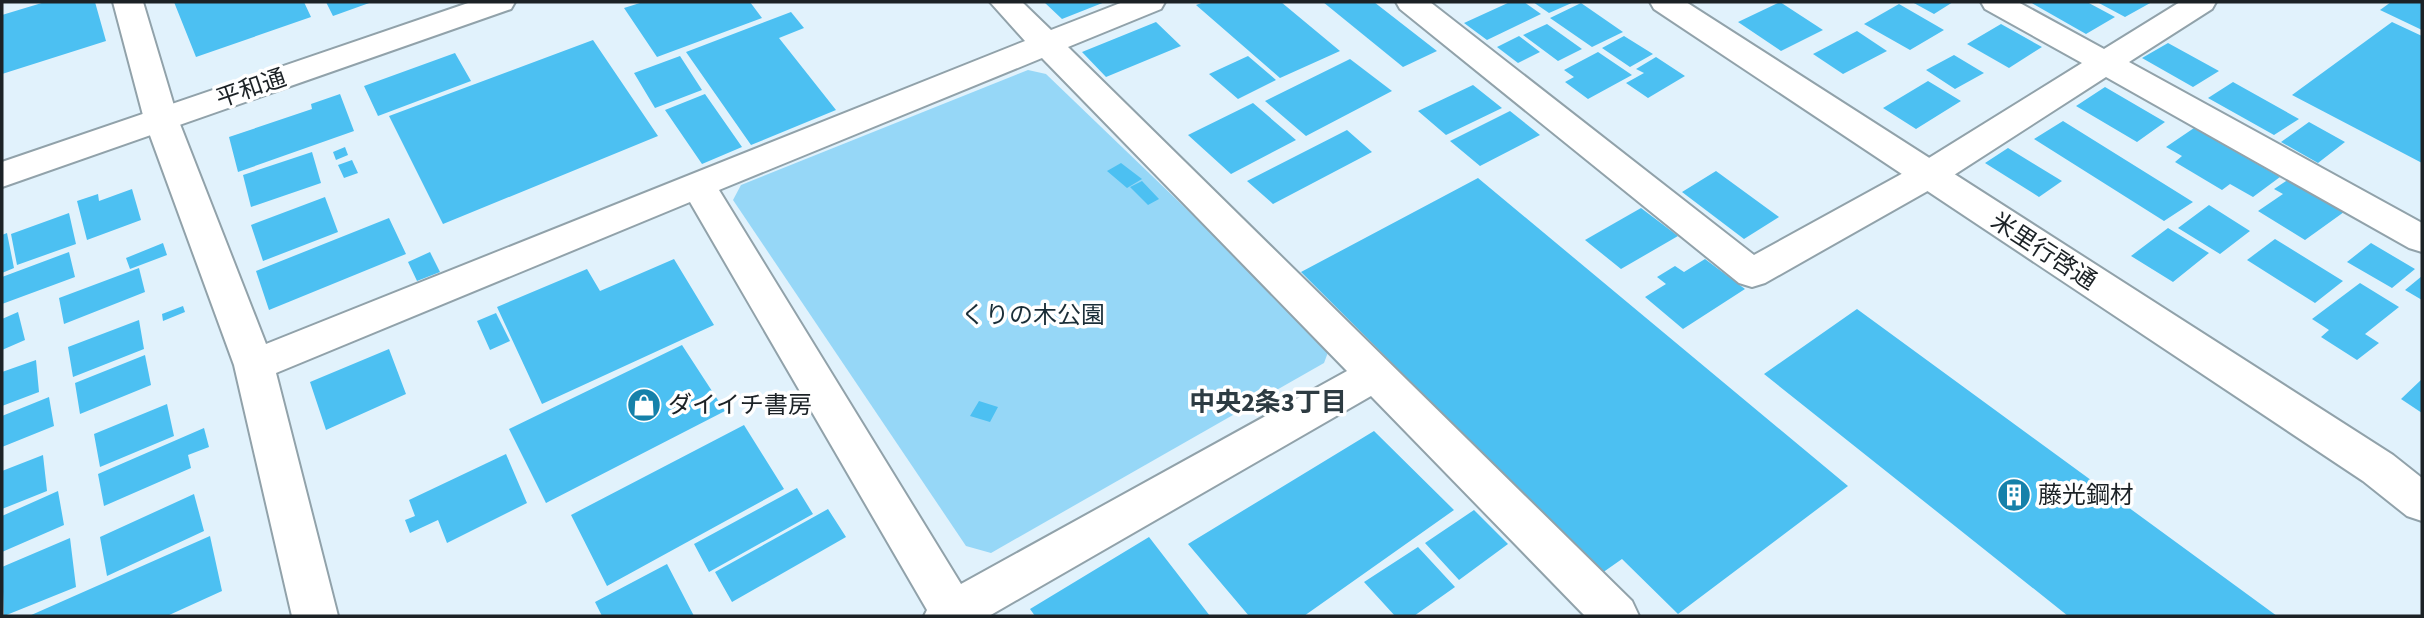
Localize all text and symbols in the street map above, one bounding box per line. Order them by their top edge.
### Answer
street label: 平和通 [211,60,291,117]
street label: 米里行啓通 [1984,204,2104,299]
park label: くりの木公園 [961,298,1105,333]
district label: 中央2条3丁目 [1189,384,1347,421]
shop icon: ダイイチ書房 [625,386,663,424]
place label: ダイイチ書房 [668,388,812,423]
building icon: 藤光鋼材 [1995,476,2033,514]
place label: 藤光鋼材 [2038,478,2134,513]

